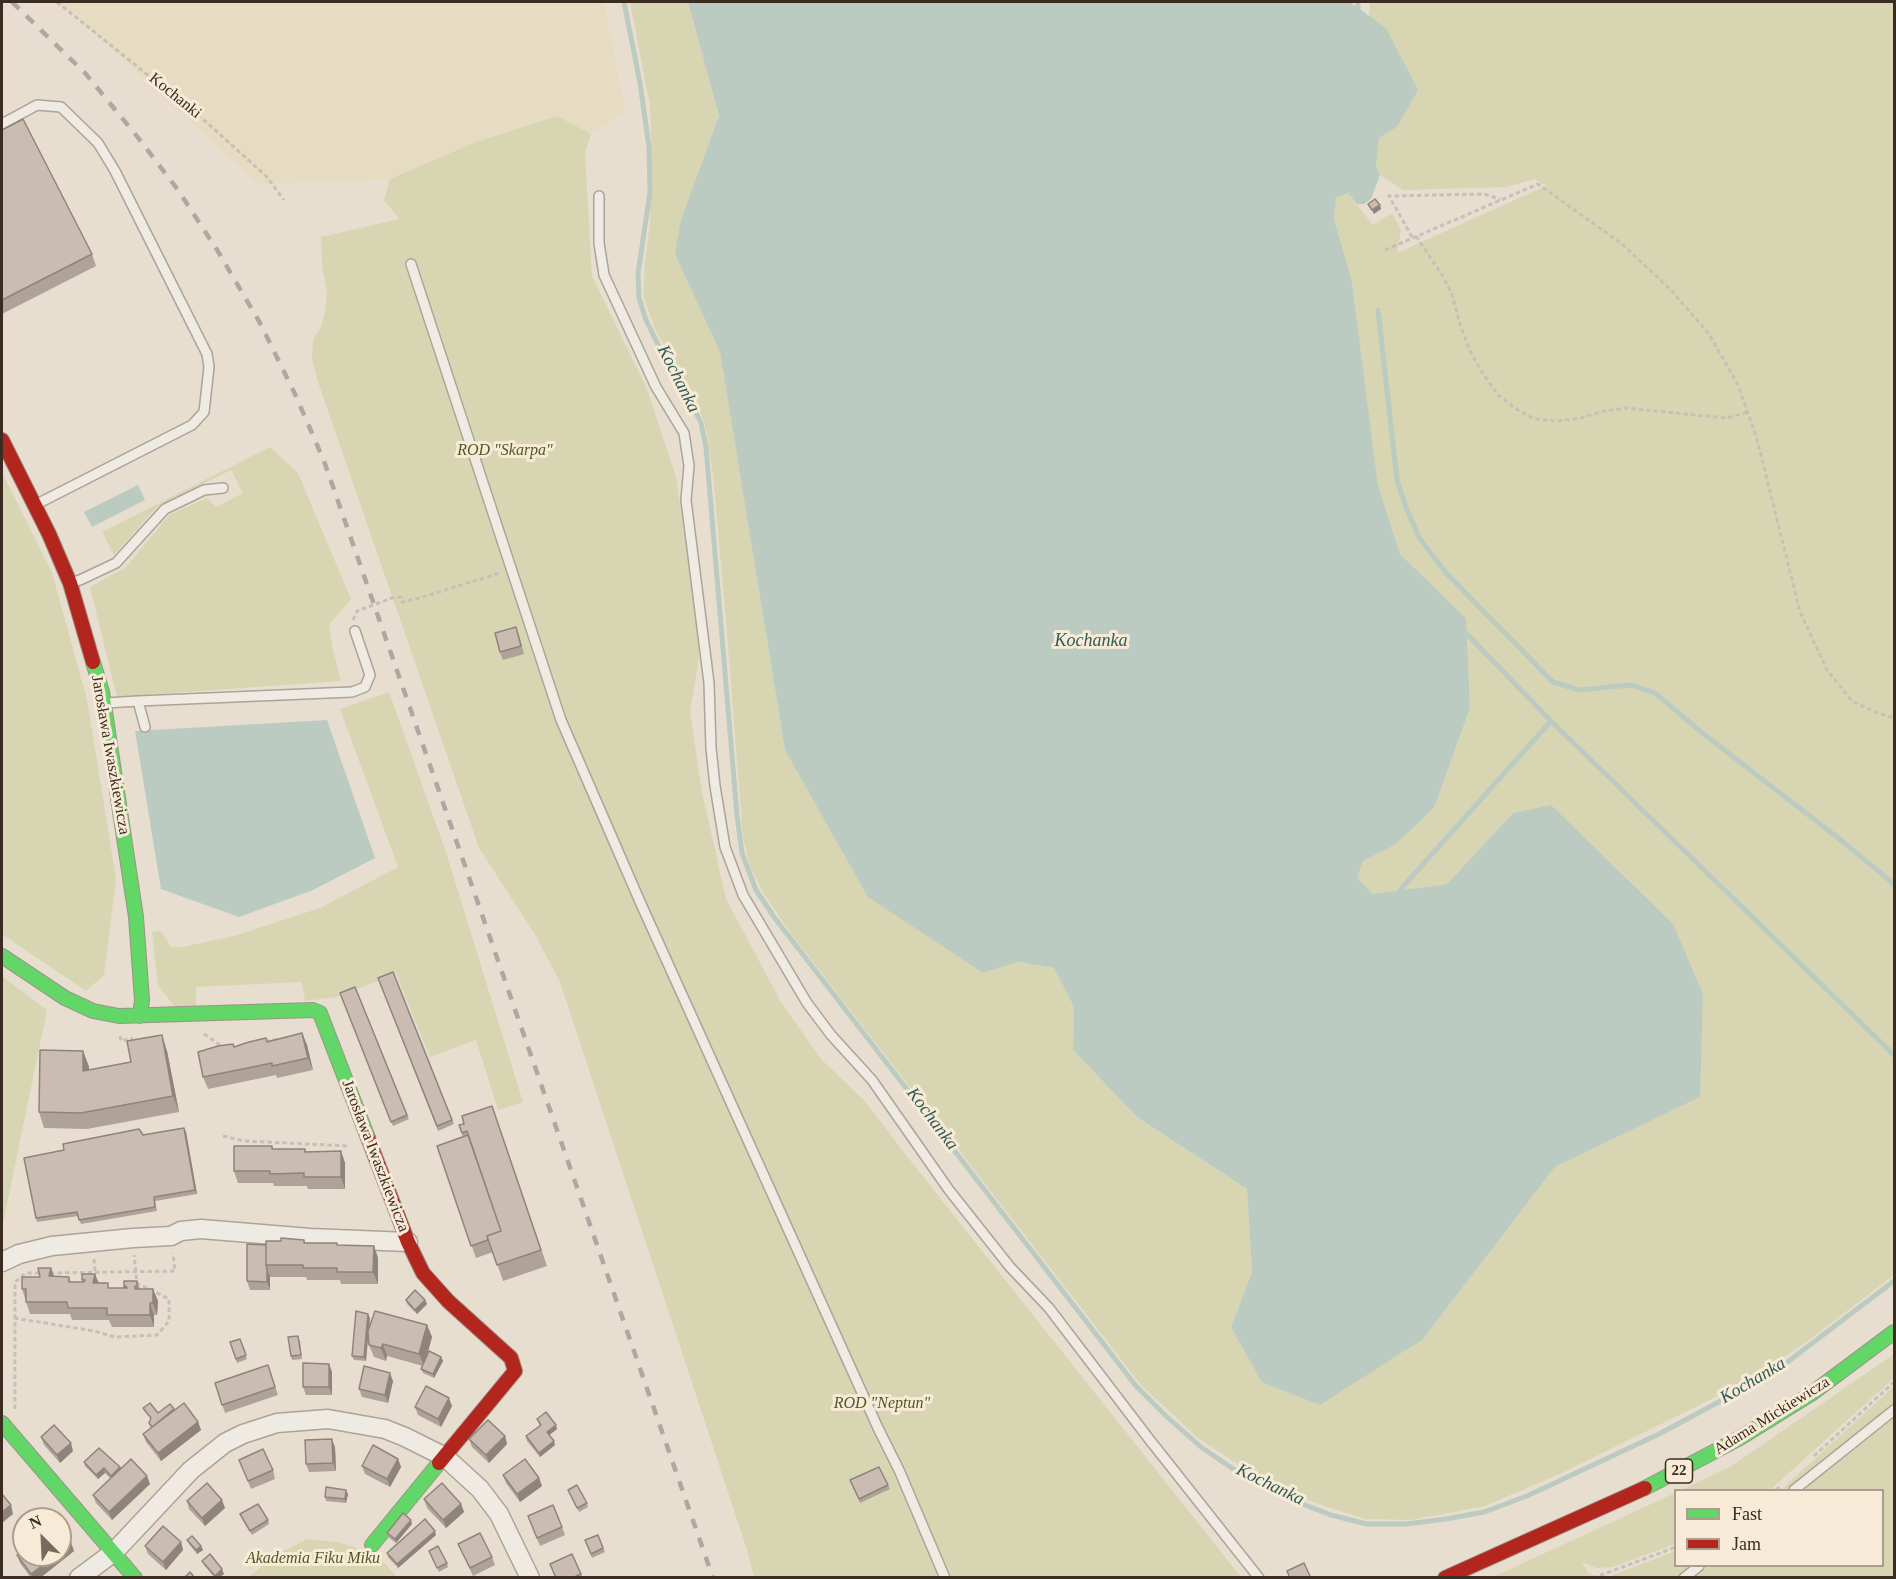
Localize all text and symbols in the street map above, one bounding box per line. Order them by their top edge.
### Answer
street label: Kochanki [145,69,205,123]
water label: Kochanka [652,342,704,416]
park label: ROD "Skarpa" [457,441,553,461]
water label: Kochanka [1055,630,1127,652]
street label: Jarosława Iwaszkiewicza [87,674,133,836]
street label: Jarosława Iwaszkiewicza [337,1077,413,1235]
water label: Kochanka [901,1083,963,1155]
water label: Kochanka [1716,1353,1790,1409]
street label: Adama Mickiewicza [1711,1373,1833,1459]
park label: ROD "Neptun" [834,1394,930,1414]
water label: Kochanka [1232,1459,1308,1511]
road number: 22 [1666,1459,1692,1483]
legend [1674,1489,1884,1567]
text: Fast [1732,1504,1762,1524]
north arrow [12,1507,72,1567]
text: N [27,1512,44,1532]
text: Jam [1732,1534,1761,1554]
park label: Akademia Fiku Miku [246,1549,380,1569]

